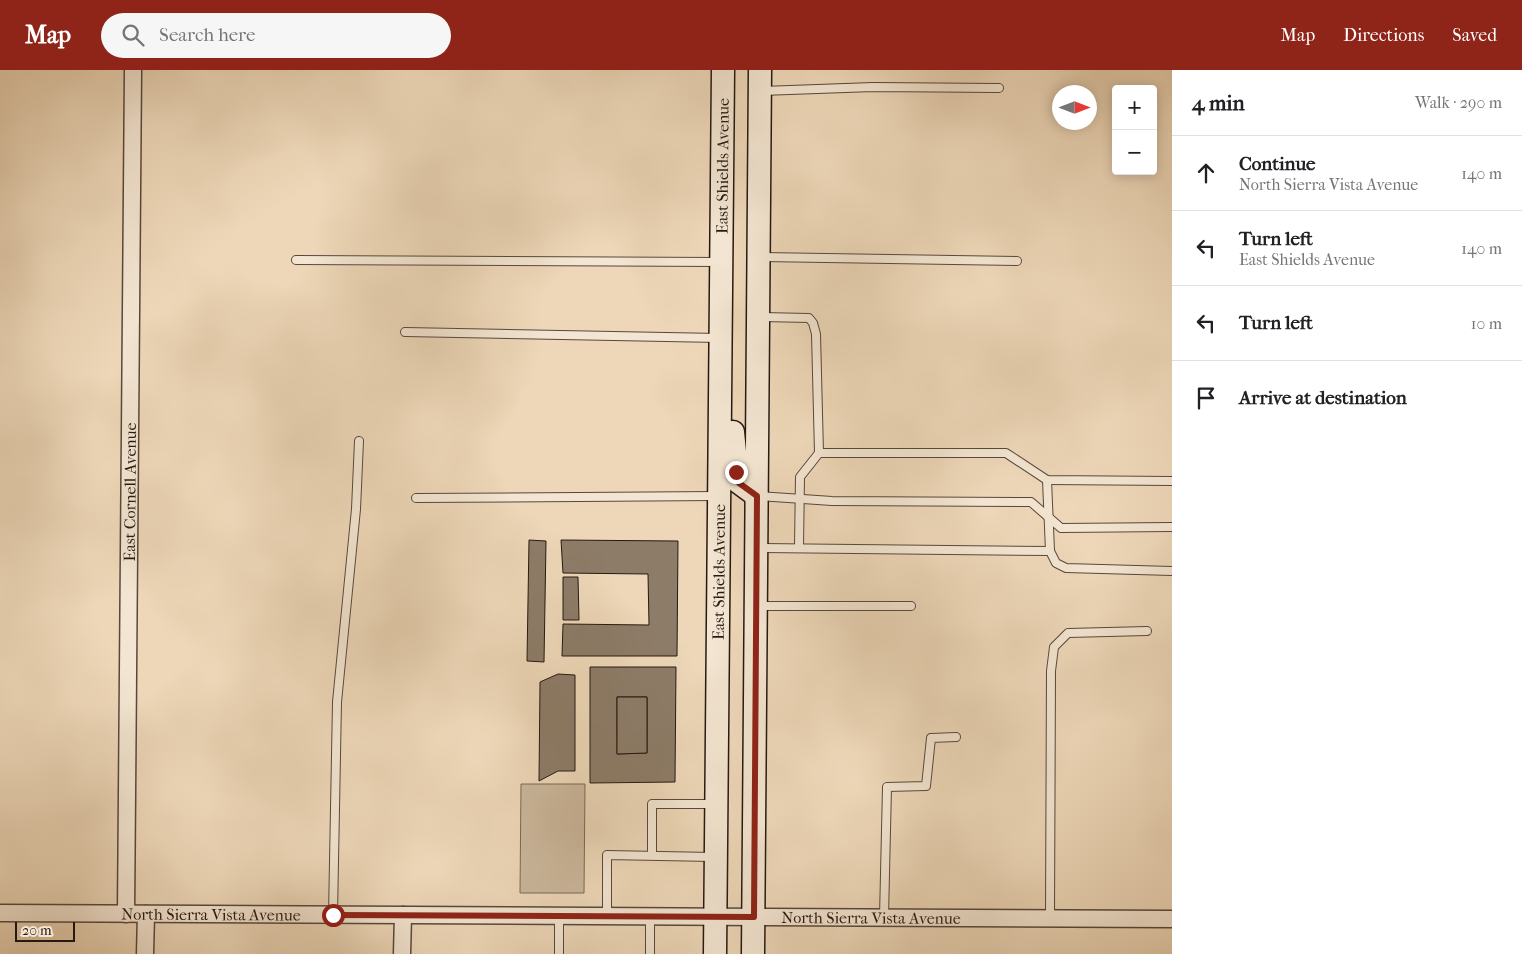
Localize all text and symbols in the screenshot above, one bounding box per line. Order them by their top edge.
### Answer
search box [101,13,451,58]
text: Map [25,21,71,49]
icon: search [119,21,147,49]
text: Search here [159,24,255,46]
text: Map [1281,25,1315,46]
text: Directions [1343,25,1424,46]
text: Saved [1452,25,1497,46]
north arrow [1052,85,1097,130]
map controls [1112,85,1157,175]
button: + [1112,85,1157,130]
text: 4 min [1192,91,1245,115]
text: Walk · 290 m [1415,93,1502,112]
street label: East Shields Avenue [713,98,733,234]
button: − [1112,130,1157,175]
text: Continue [1239,153,1315,175]
icon: ahead [1192,159,1220,187]
text: 140 m [1461,164,1502,183]
text: North Sierra Vista Avenue [1239,175,1418,194]
text: Turn left [1239,228,1313,250]
icon: left [1192,234,1220,262]
text: 140 m [1461,239,1502,258]
text: East Shields Avenue [1239,250,1375,269]
icon: left [1192,309,1220,337]
text: Turn left [1239,312,1313,334]
text: 10 m [1471,314,1502,333]
icon: arrive [1192,384,1220,412]
text: Arrive at destination [1239,387,1407,409]
street label: East Cornell Avenue [120,422,140,562]
route end [725,461,748,484]
street label: East Shields Avenue [709,504,729,640]
route start [322,904,345,927]
street label: North Sierra Vista Avenue [121,905,301,925]
street label: North Sierra Vista Avenue [781,908,961,928]
scale bar [15,919,75,942]
text: 20 m [22,922,52,939]

